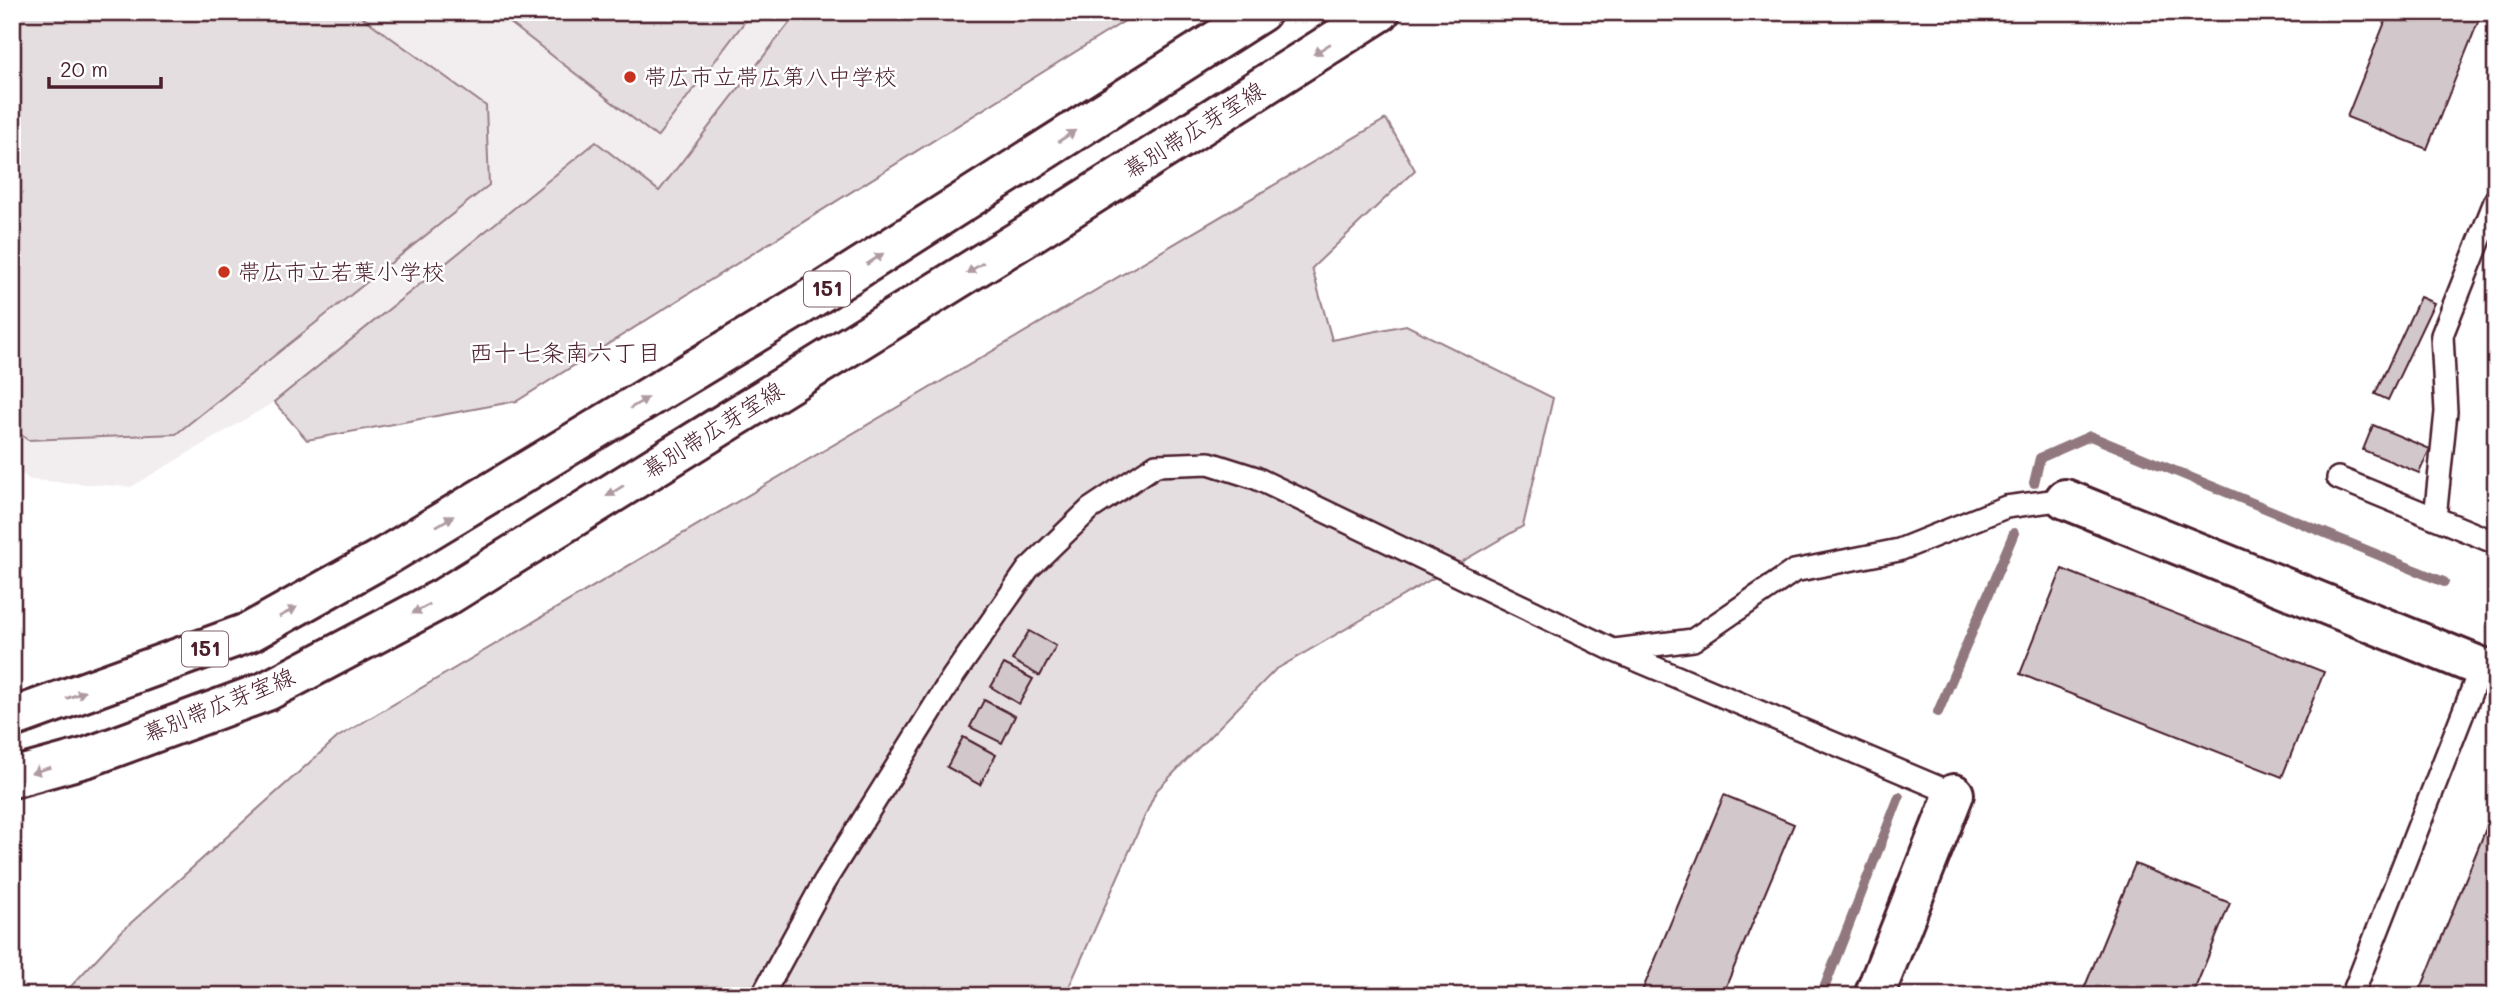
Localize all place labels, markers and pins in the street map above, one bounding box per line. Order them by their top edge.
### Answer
place label: 帯広市立帯広第八中学校 [644,61,897,91]
marker: 帯広市立帯広第八中学校 [622,69,638,85]
place label: 帯広市立若葉小学校 [238,256,445,286]
marker: 帯広市立若葉小学校 [216,264,232,280]

